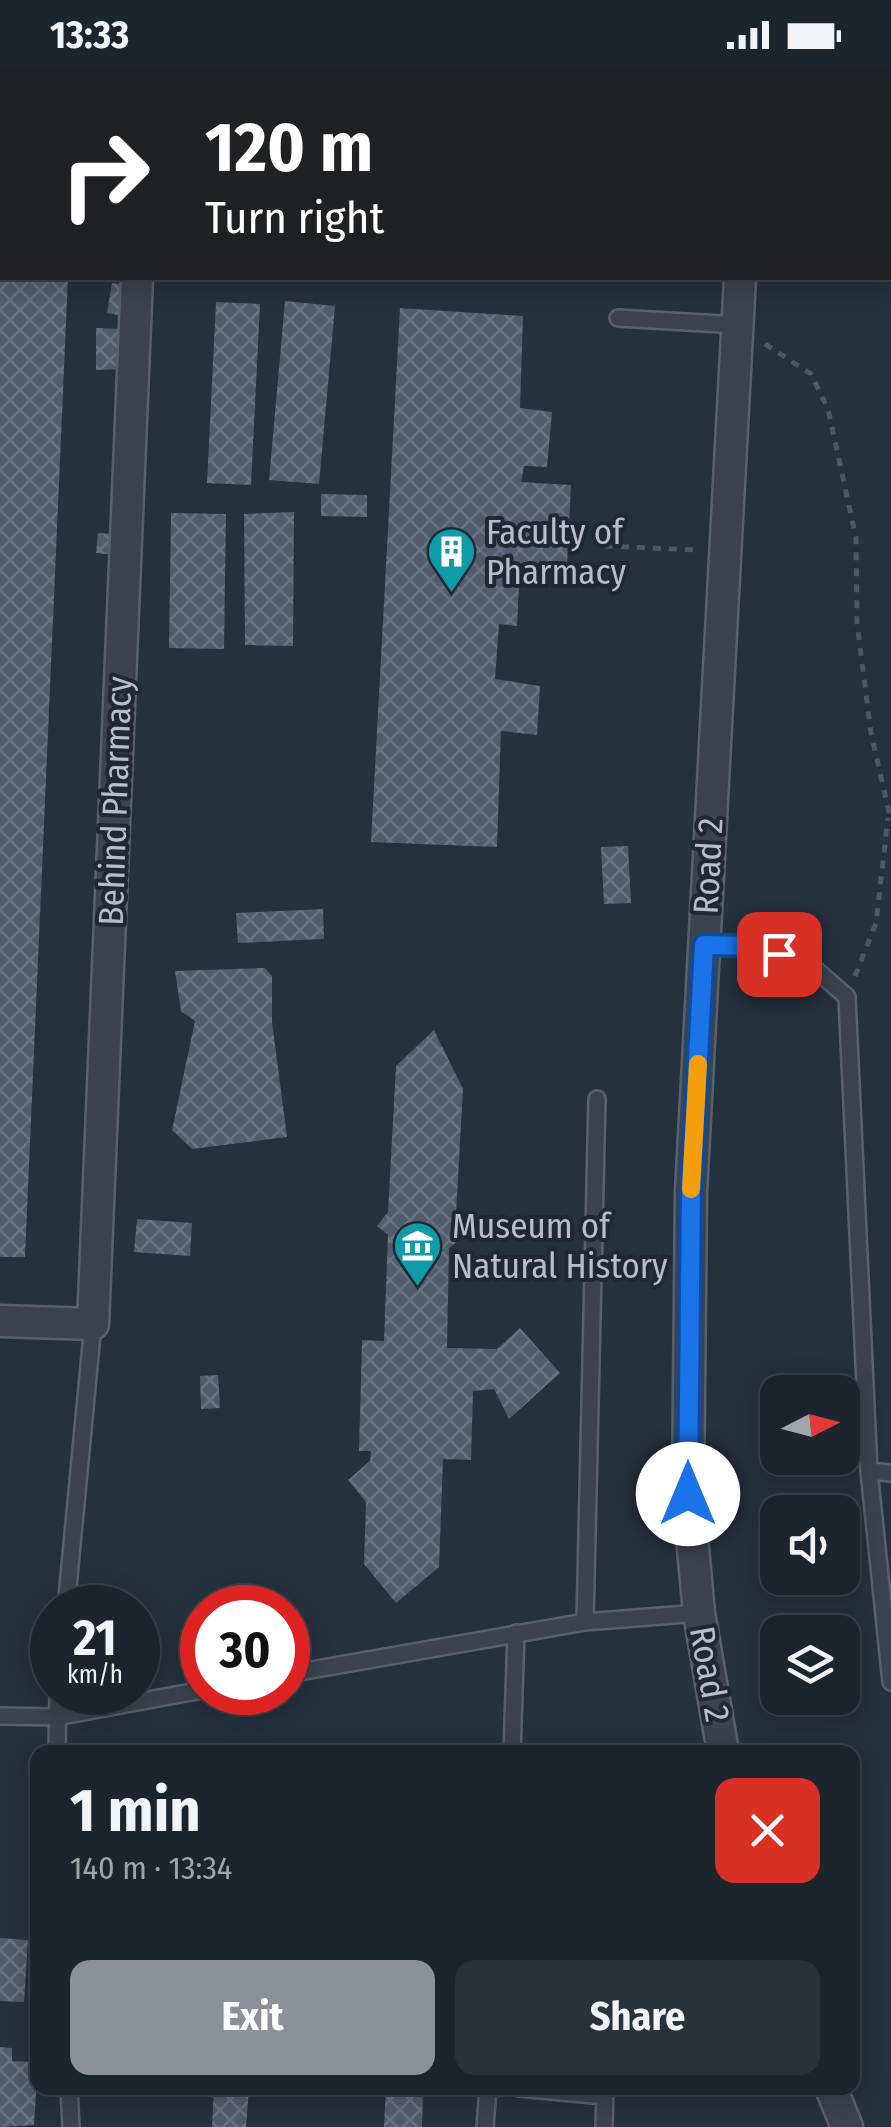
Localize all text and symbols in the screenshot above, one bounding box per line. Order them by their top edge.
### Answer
text: 13:33 [50,12,129,58]
text: 120 m [205,106,373,190]
icon: right [40,110,170,240]
text: Turn right [205,191,384,245]
place label: Faculty of Pharmacy [486,511,626,593]
building icon: Faculty of Pharmacy [425,526,477,594]
street label: Behind Pharmacy [90,675,140,926]
street label: Road 2 [685,817,731,915]
pin [737,912,822,997]
icon: arrive [752,927,807,982]
place label: Museum of Natural History [452,1205,668,1287]
museum icon: Museum of Natural History [391,1220,443,1288]
north arrow [760,1375,860,1475]
map controls [760,1375,860,1715]
position arrow [636,1442,740,1546]
button: sound [760,1495,860,1595]
speed limit sign: 30 [180,1585,310,1715]
text: 21 [73,1608,117,1668]
button: layers [760,1615,860,1715]
street label: Road 2 [681,1623,739,1725]
text: km/h [67,1660,123,1690]
text: 1 min [70,1775,201,1847]
button: close [715,1778,820,1883]
text: 140 m · 13:34 [70,1849,232,1887]
button: Exit [70,1960,435,2075]
button: Share [455,1960,820,2075]

